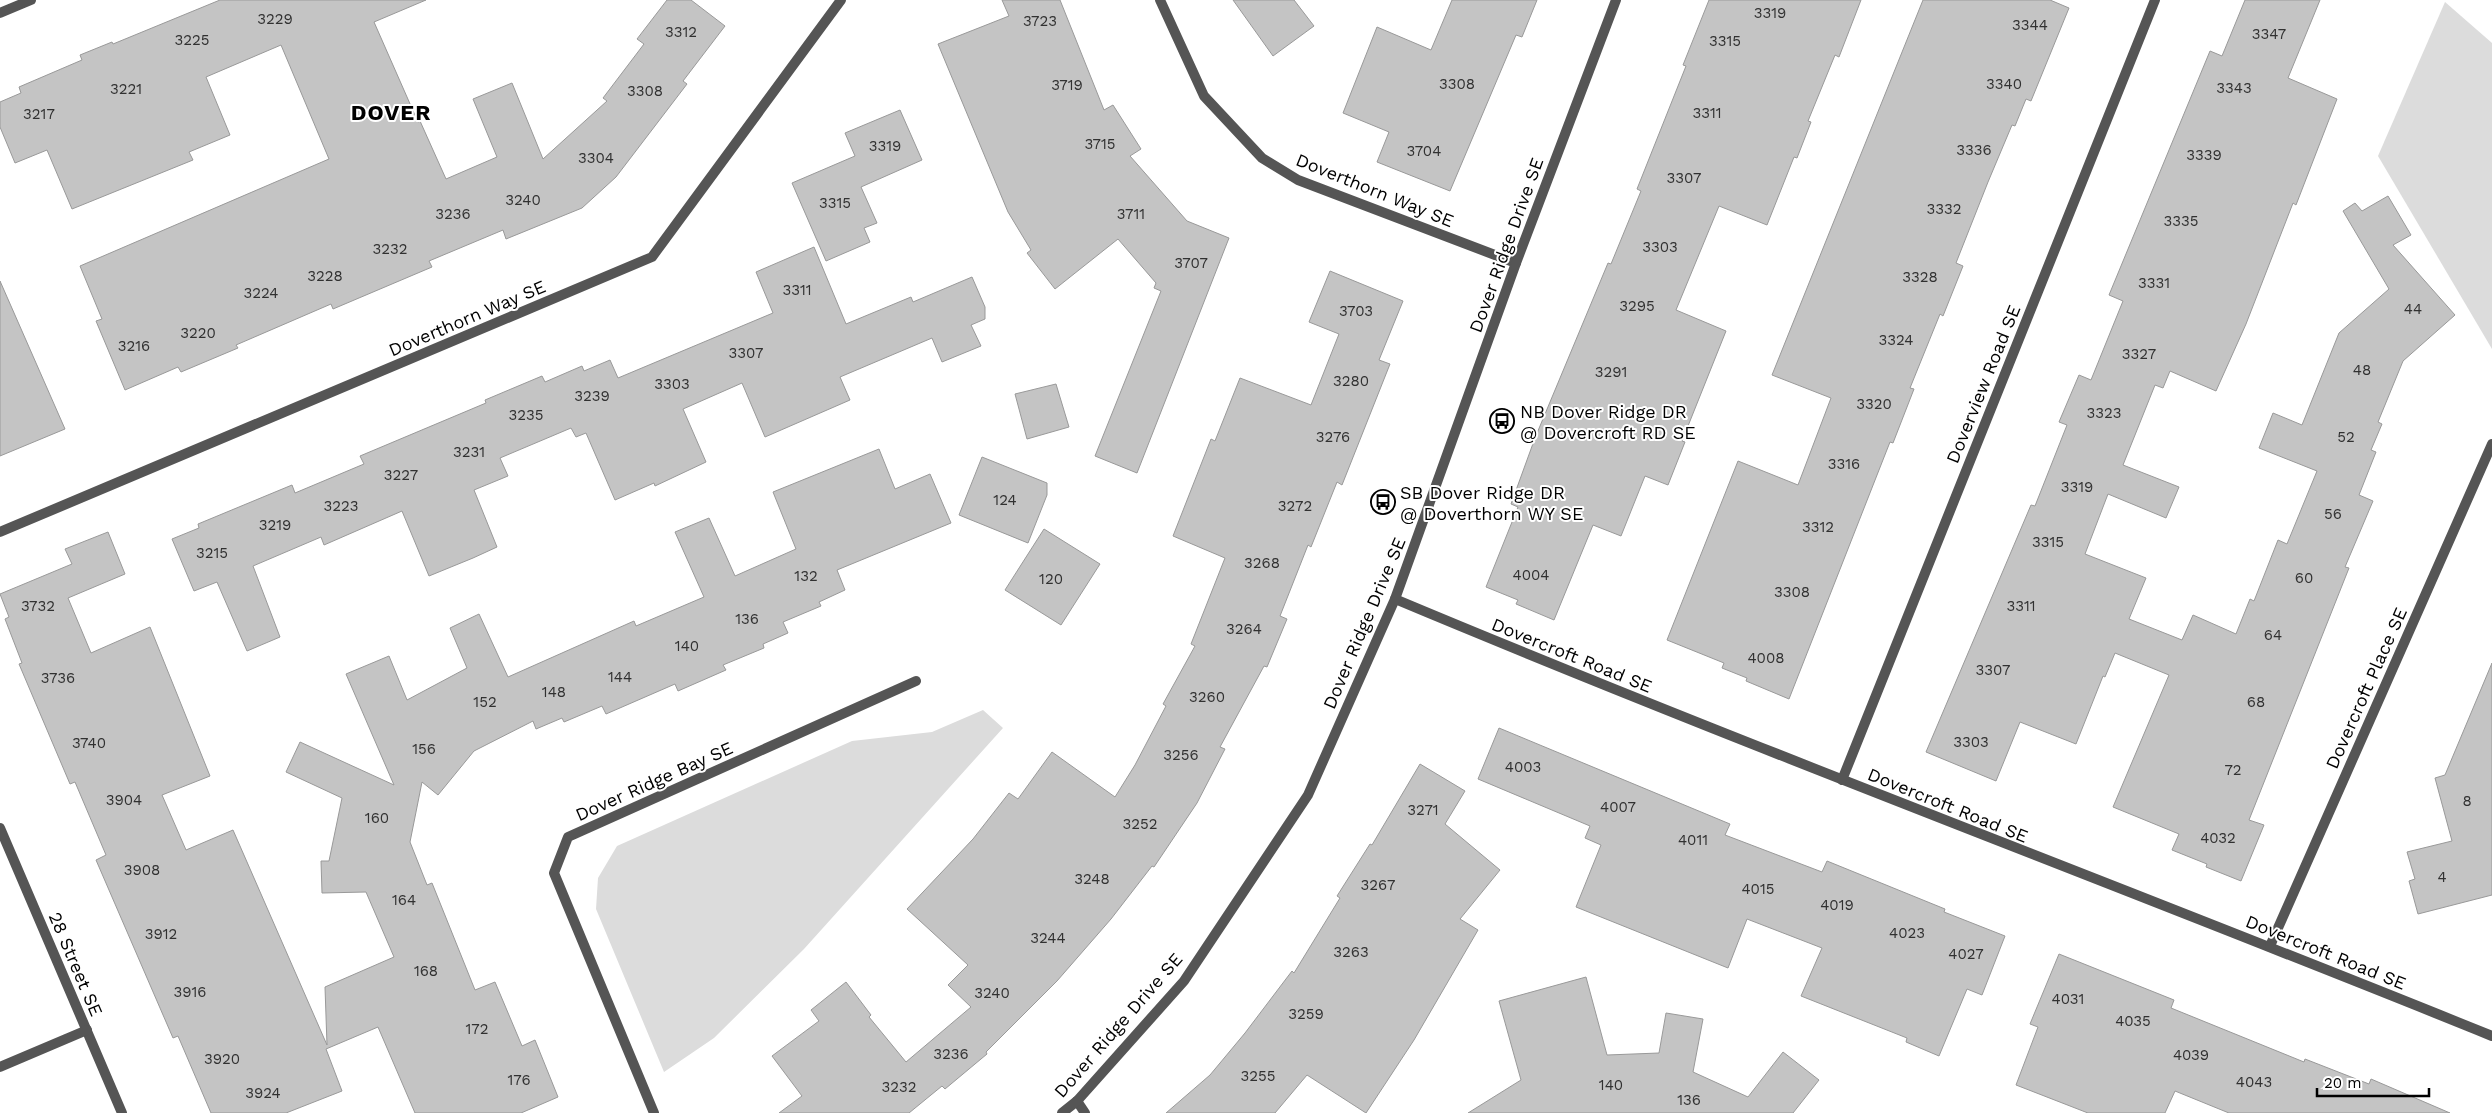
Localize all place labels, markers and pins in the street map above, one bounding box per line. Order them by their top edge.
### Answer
place label: NB Dover Ridge DR @ Dovercroft RD SE [1520,401,1696,443]
bus stop icon: NB Dover Ridge DR @ Dovercroft RD SE [1489,408,1515,434]
place label: SB Dover Ridge DR @ Doverthorn WY SE [1400,482,1583,524]
bus stop icon: SB Dover Ridge DR @ Doverthorn WY SE [1370,489,1396,515]

